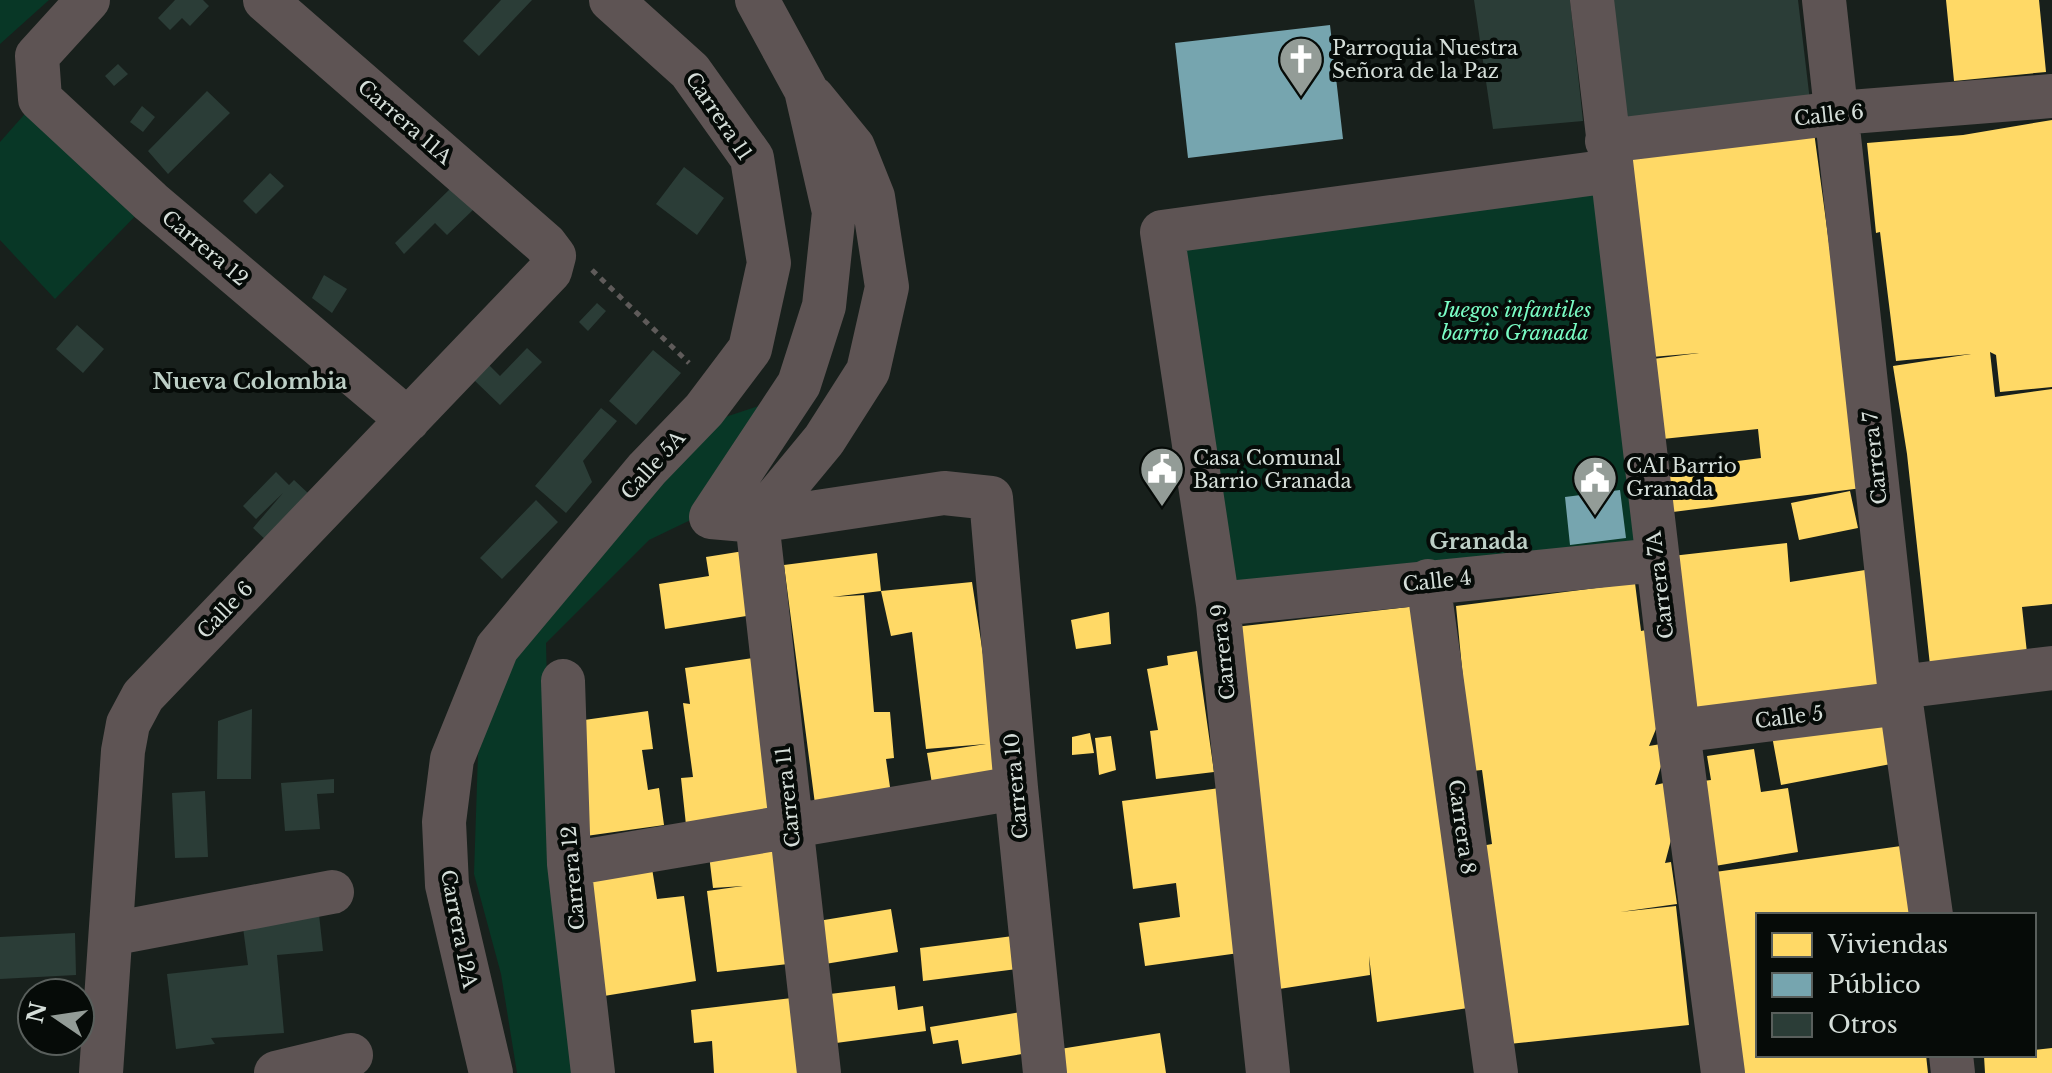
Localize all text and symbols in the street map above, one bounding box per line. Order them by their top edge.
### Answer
church icon: Parroquia Nuestra Señora de la Paz [1277,35,1325,98]
place label: Parroquia Nuestra Señora de la Paz [1332,36,1519,83]
street label: Carrera 11 [681,67,757,165]
street label: Carrera 11A [353,75,457,170]
street label: Calle 6 [1793,99,1865,131]
street label: Carrera 12 [157,205,253,291]
park label: Juegos infantiles barrio Granada [1438,298,1592,345]
district label: Nueva Colombia [153,368,348,395]
street label: Carrera 7 [1858,409,1892,506]
street label: Calle 5A [616,425,690,504]
public building icon: Casa Comunal Barrio Granada [1138,445,1186,508]
place label: Casa Comunal Barrio Granada [1193,446,1353,493]
public building icon: CAI Barrio Granada [1571,454,1619,517]
place label: CAI Barrio Granada [1626,454,1737,501]
district label: Granada [1429,528,1529,555]
street label: Carrera 7A [1641,529,1679,640]
street label: Calle 4 [1401,565,1473,597]
street label: Calle 6 [192,576,258,644]
street label: Carrera 9 [1206,603,1240,701]
street label: Calle 5 [1753,701,1825,733]
street label: Carrera 10 [999,732,1033,840]
street label: Carrera 11 [771,745,805,849]
street label: Carrera 8 [1443,778,1481,876]
street label: Carrera 12 [556,825,590,931]
street label: Carrera 12A [436,868,482,991]
legend [1756,913,2036,1057]
text: Viviendas [1827,930,1948,959]
text: Público [1828,970,1921,999]
north arrow [16,977,96,1057]
text: N [22,999,53,1026]
text: Otros [1828,1010,1898,1039]

